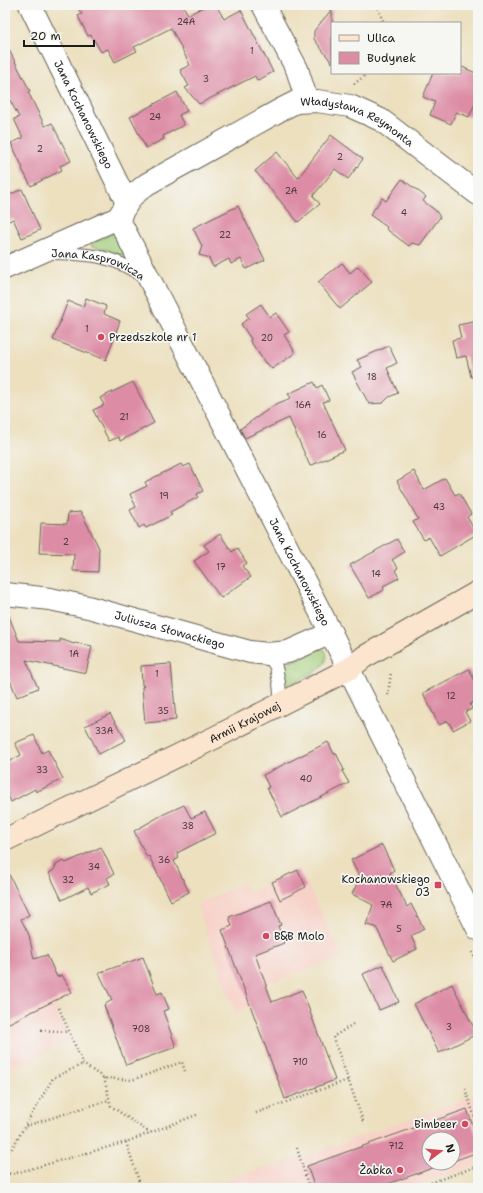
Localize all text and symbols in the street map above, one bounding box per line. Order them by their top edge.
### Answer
house number: 24A [177,16,196,28]
scale bar [24,22,94,48]
legend [331,22,461,74]
text: 20 m [30,28,61,44]
text: Ulica [367,30,396,46]
house number: 1 [250,45,254,57]
text: Budynek [367,50,416,66]
street label: Jana Kochanowskiego [50,58,116,172]
house number: 3 [203,73,209,85]
street label: Władysława Reymonta [300,94,417,150]
house number: 24 [149,111,161,123]
house number: 2 [37,143,43,155]
house number: 2 [337,151,343,163]
house number: 2A [285,185,298,197]
house number: 4 [401,207,407,219]
house number: 22 [219,229,231,241]
street label: Jana Kasprowicza [51,246,148,284]
house number: 1 [85,323,89,335]
place label: Przedszkole nr 1 [109,330,197,345]
marker: Przedszkole nr 1 [96,332,106,342]
house number: 20 [261,332,273,344]
house number: 18 [367,371,377,383]
house number: 16A [295,399,312,411]
house number: 21 [119,411,129,423]
house number: 16 [317,429,327,441]
house number: 19 [159,490,169,502]
house number: 43 [433,501,445,513]
street label: Jana Kochanowskiego [265,516,333,629]
house number: 2 [63,536,69,548]
house number: 17 [216,561,226,573]
house number: 14 [371,568,381,580]
street label: Juliusza Słowackiego [113,608,227,653]
house number: 1A [69,648,79,660]
house number: 1 [155,668,159,680]
house number: 12 [446,690,456,702]
street label: Armii Krajowej [207,698,283,747]
house number: 35 [157,705,169,717]
house number: 33A [95,725,114,737]
house number: 33 [36,764,48,776]
house number: 40 [300,773,312,785]
house number: 38 [182,820,194,832]
house number: 36 [158,854,170,866]
house number: 34 [88,861,100,873]
place label: Kochanowskiego 03 [342,872,430,900]
house number: 32 [62,874,74,886]
marker: Kochanowskiego 03 [433,880,443,890]
house number: 7A [380,899,393,911]
house number: 5 [396,923,402,935]
place label: B&B Molo [274,929,325,944]
marker: B&B Molo [261,931,271,941]
house number: 3 [446,1021,452,1033]
house number: 708 [132,1023,150,1035]
house number: 710 [292,1056,308,1068]
place label: Bimbeer [414,1117,457,1132]
marker: Bimbeer [460,1119,470,1129]
north arrow [421,1131,461,1171]
house number: 712 [388,1140,404,1152]
text: N [442,1142,459,1155]
place label: Żabka [360,1163,392,1178]
marker: Żabka [395,1165,405,1175]

